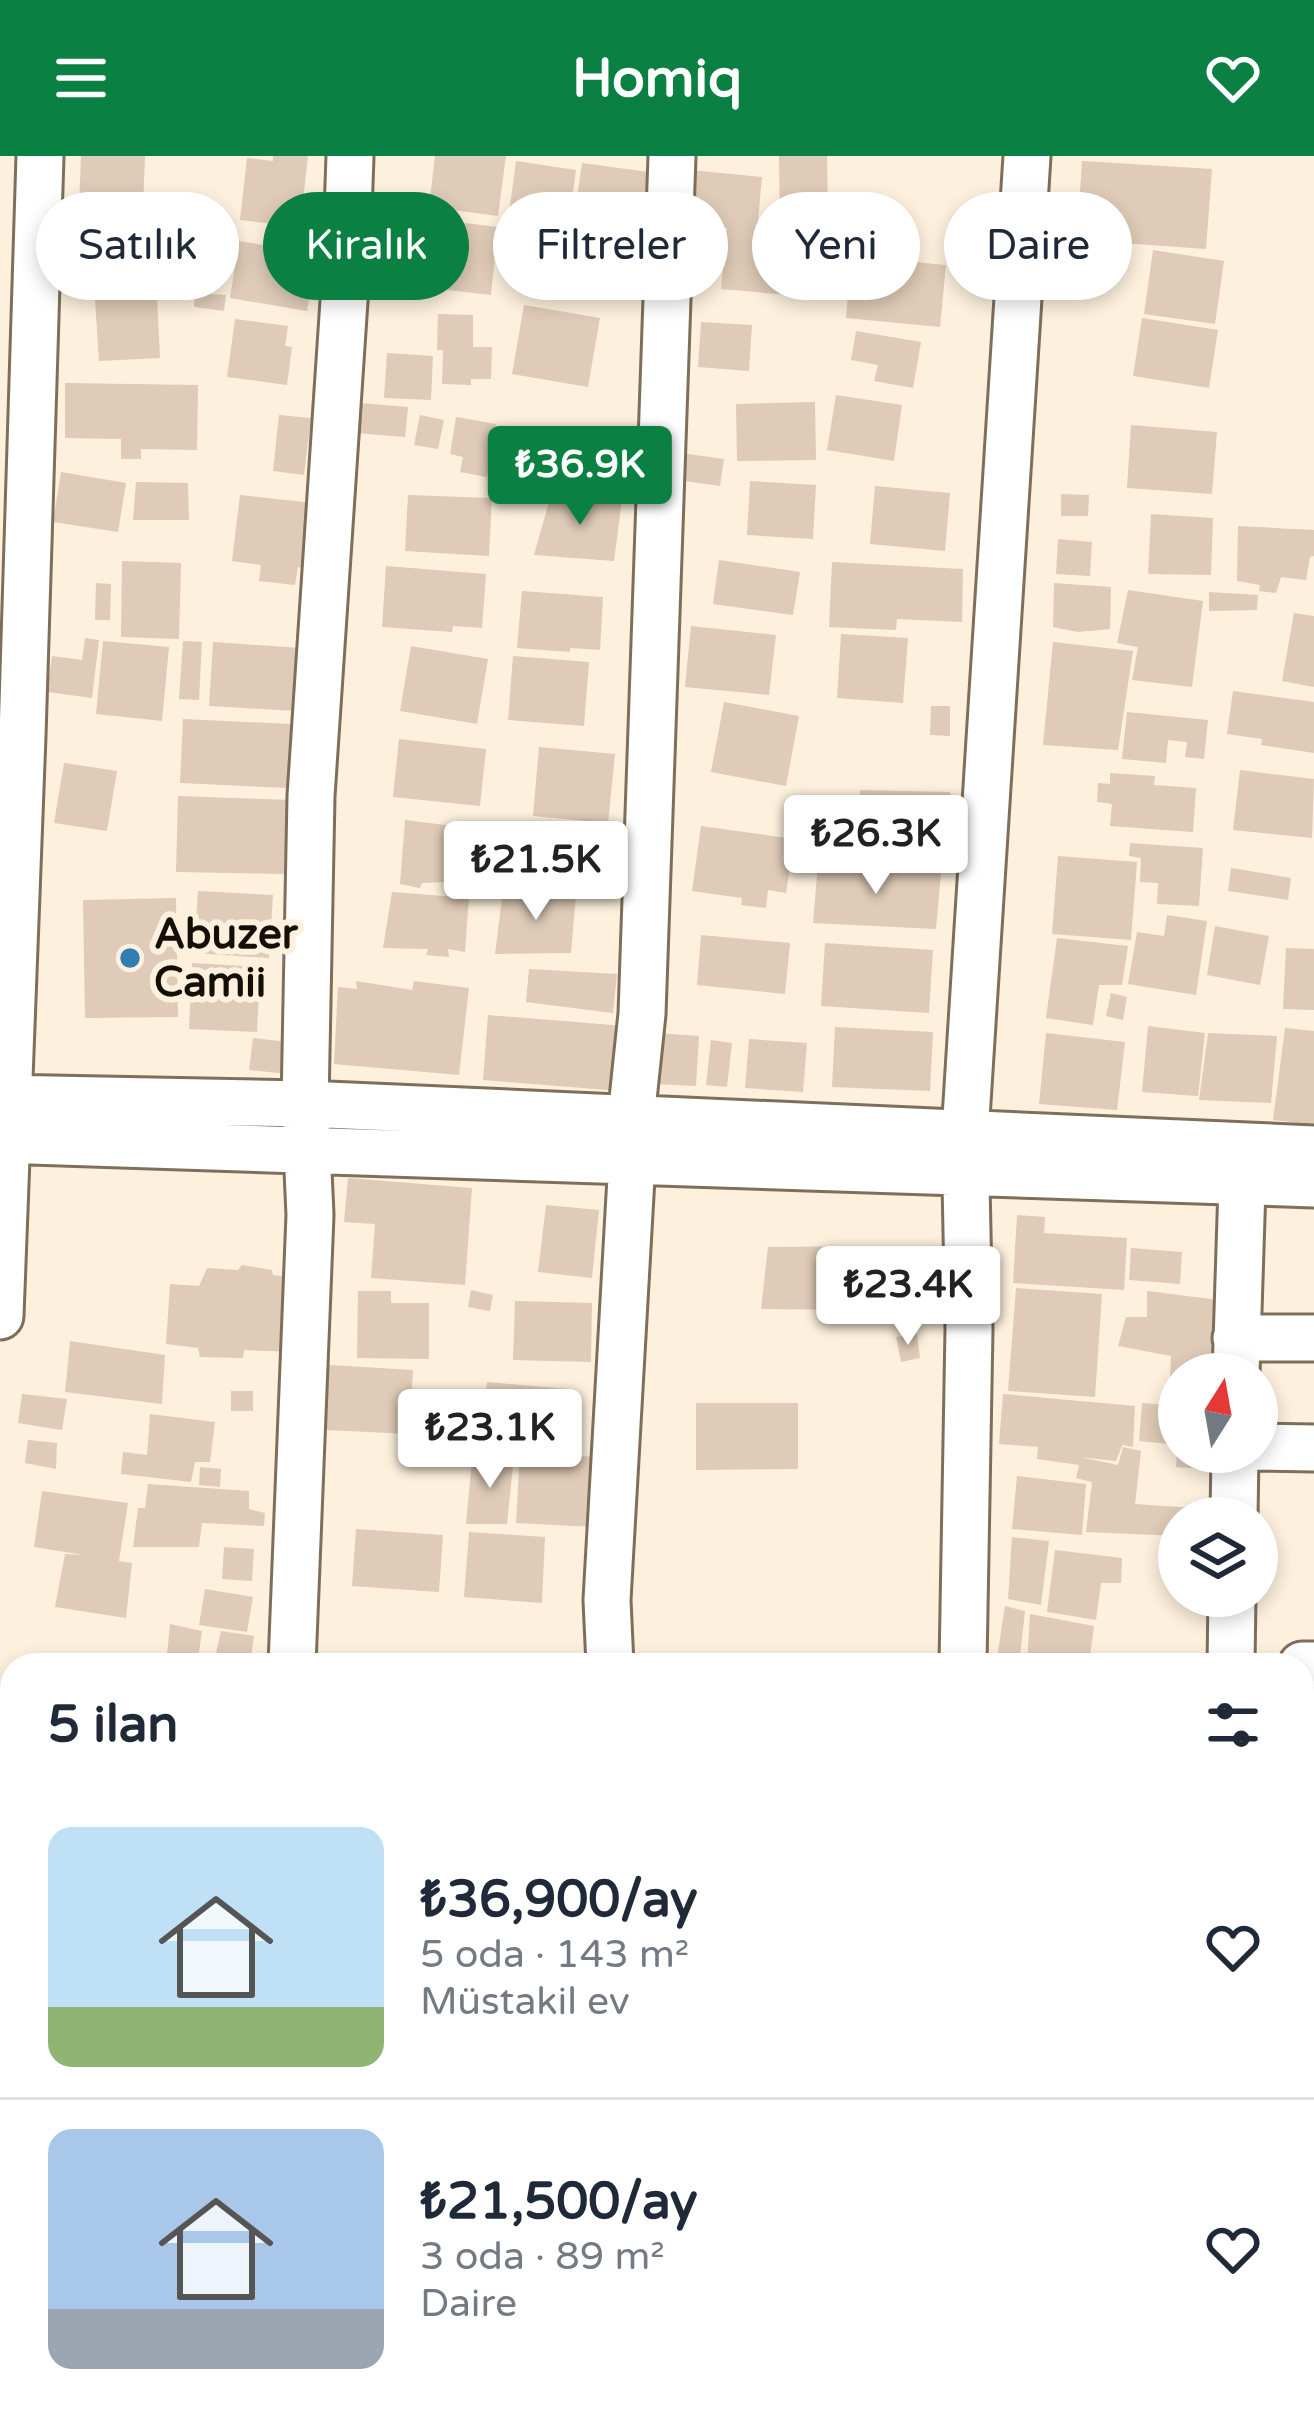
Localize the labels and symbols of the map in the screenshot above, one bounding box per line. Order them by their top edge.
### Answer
pin: ₺36.9K [482,426,678,528]
pin: ₺26.3K [778,795,974,897]
pin: ₺21.5K [438,821,634,923]
place label: Abuzer Camii [154,909,299,1008]
marker: Abuzer Camii [117,945,143,971]
pin: ₺23.4K [810,1246,1006,1348]
north arrow [1158,1353,1278,1473]
pin: ₺23.1K [392,1389,588,1491]

